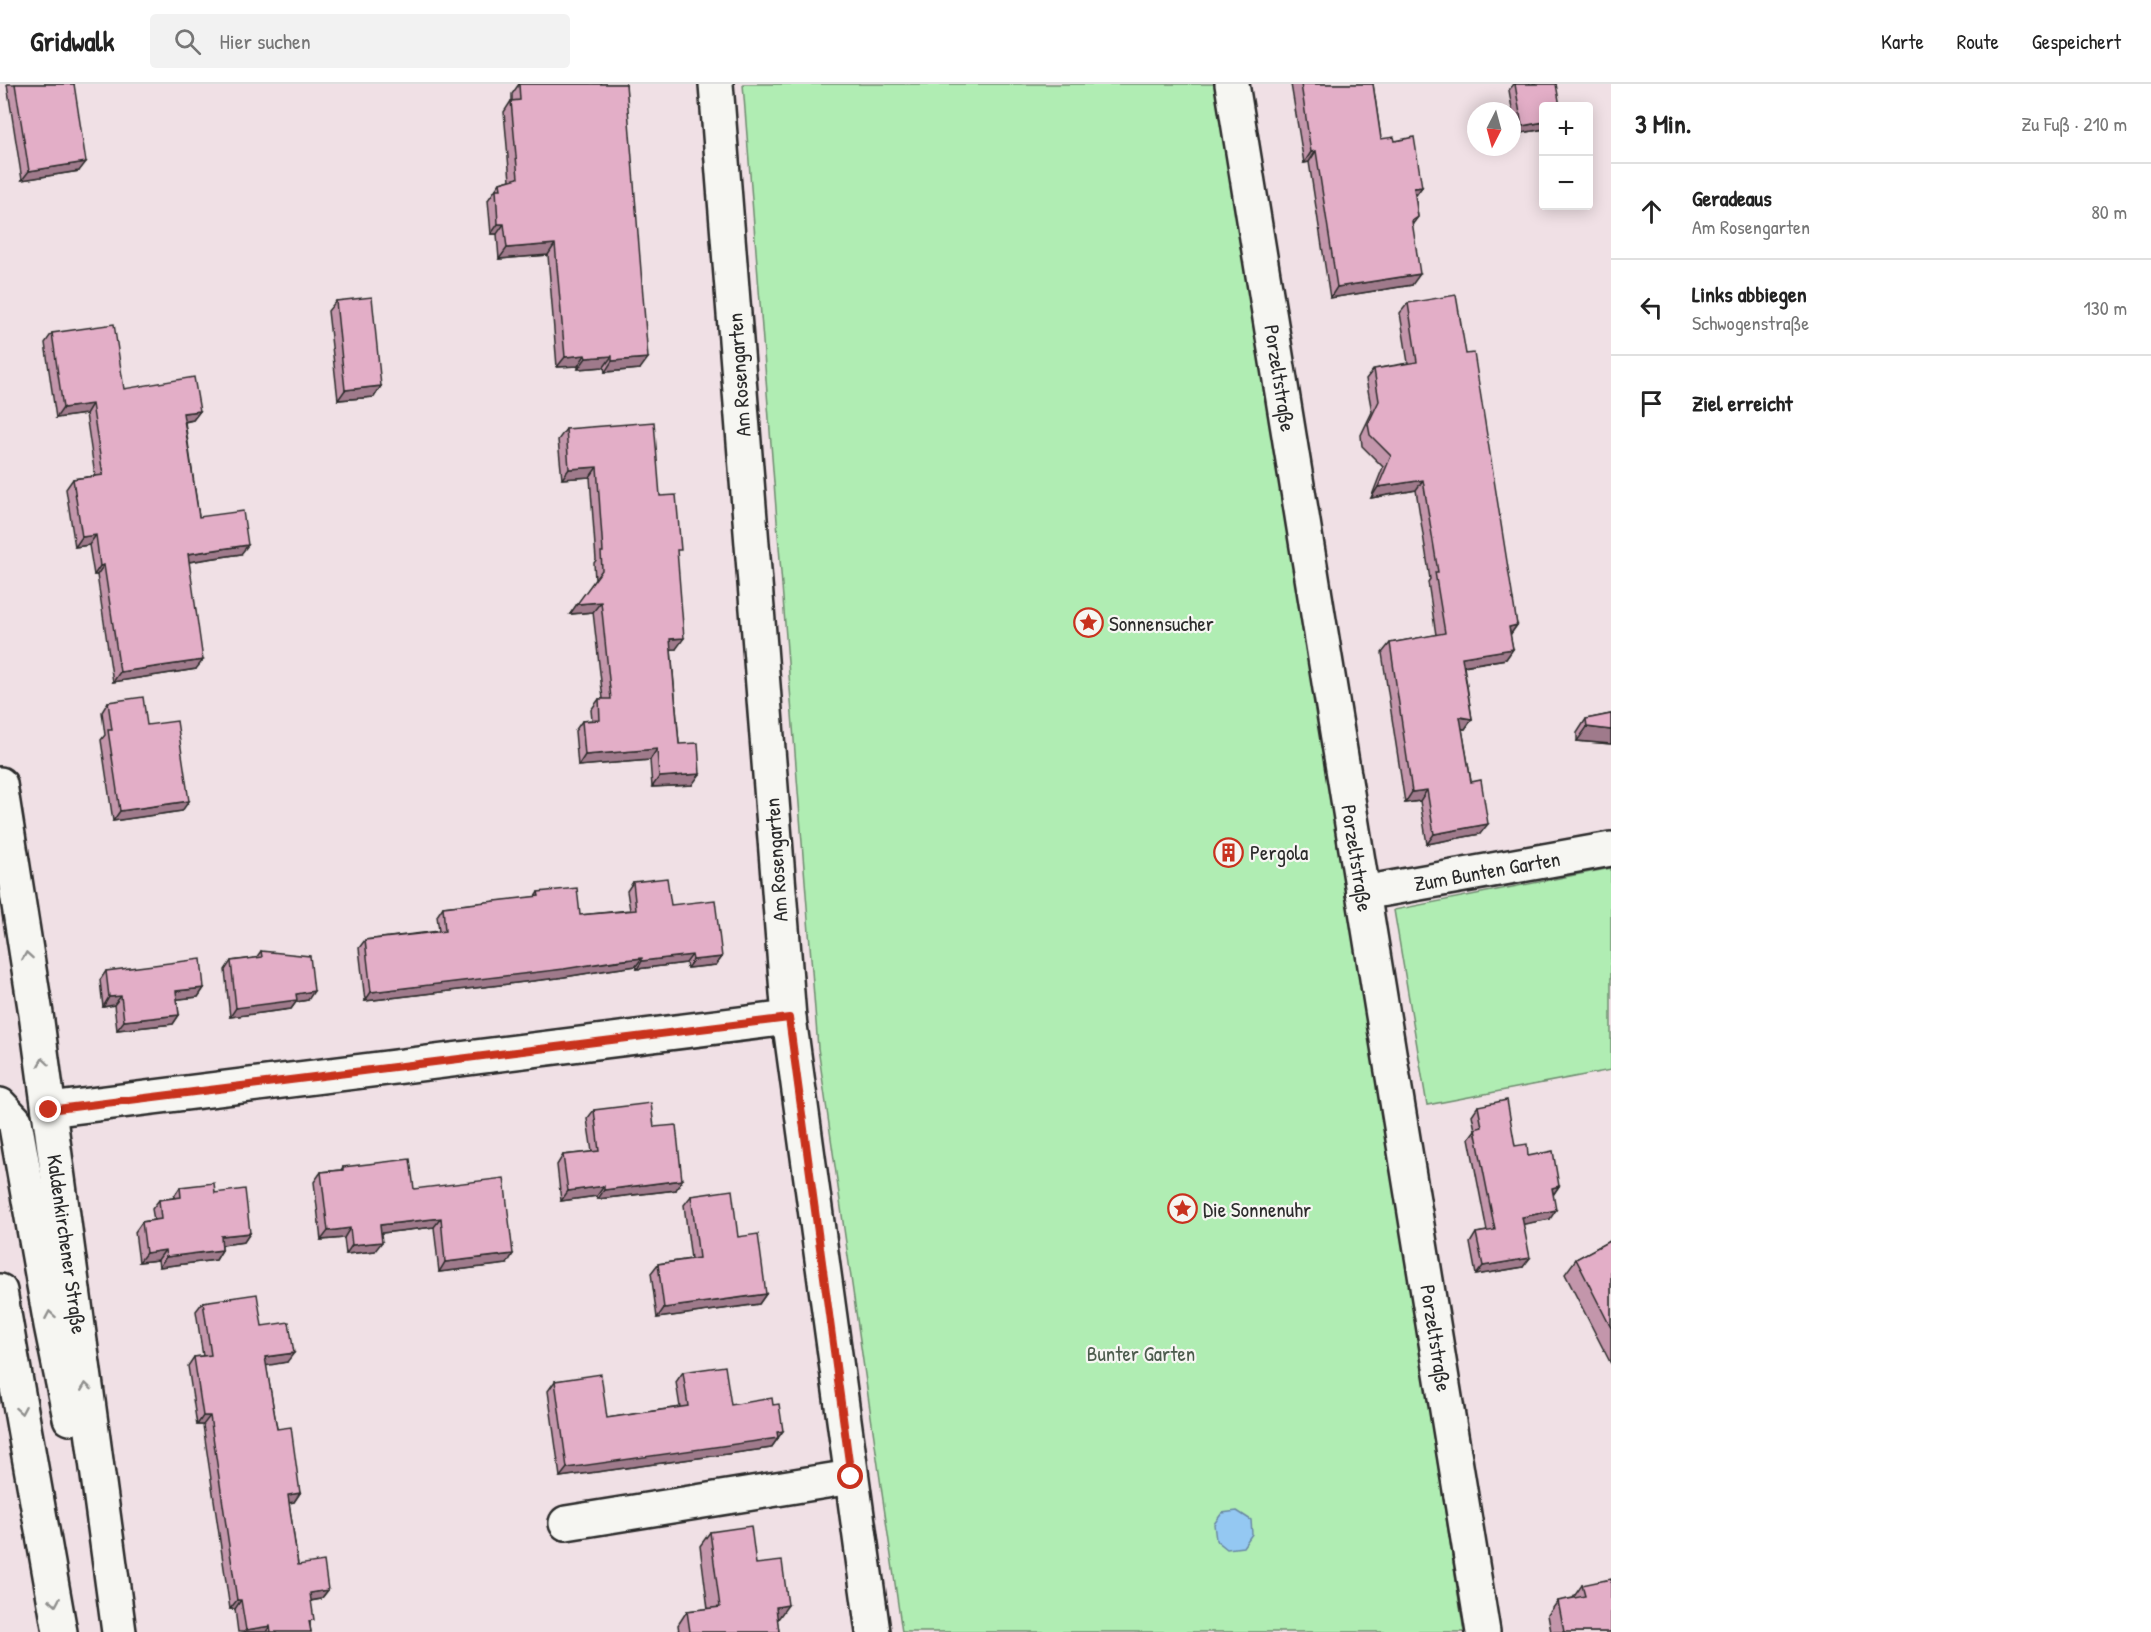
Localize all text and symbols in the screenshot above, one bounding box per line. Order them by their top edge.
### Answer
search box [150,14,570,68]
text: Gridwalk [30,22,114,60]
icon: search [171,25,204,58]
text: Hier suchen [219,26,311,56]
text: Karte [1881,27,1924,56]
text: Route [1957,27,1999,56]
text: Gespeichert [2032,27,2121,56]
north arrow [1467,102,1521,156]
map controls [1539,102,1593,210]
button: + [1539,102,1593,156]
text: 3 Min. [1635,106,1691,141]
text: Zu Fuß · 210 m [2021,110,2127,137]
button: − [1539,156,1593,210]
text: Geradeaus [1692,183,1772,213]
icon: ahead [1635,195,1668,228]
text: 80 m [2091,198,2127,225]
text: Am Rosengarten [1692,213,1810,240]
text: Links abbiegen [1692,279,1807,309]
icon: left [1635,291,1668,324]
text: 130 m [2084,294,2127,321]
text: Schwogenstraße [1692,309,1809,336]
street label: Am Rosengarten [720,312,758,438]
street label: Porzeltstraße [1257,322,1303,434]
icon: arrive [1635,387,1668,420]
text: Ziel erreicht [1692,388,1792,418]
place icon: Sonnensucher [1072,607,1104,639]
place label: Sonnensucher [1109,609,1214,638]
street label: Am Rosengarten [757,797,795,923]
street label: Porzeltstraße [1334,802,1380,914]
building icon: Pergola [1213,836,1245,868]
place label: Pergola [1250,838,1308,867]
street label: Zum Bunten Garten [1412,844,1562,898]
one-way arrow [21,952,34,962]
one-way arrow [37,1057,49,1066]
route end [35,1096,61,1122]
street label: Kaldenkirchener Straße [40,1152,94,1336]
place icon: Die Sonnenuhr [1166,1193,1198,1225]
place label: Die Sonnenuhr [1203,1195,1311,1224]
street label: Porzeltstraße [1413,1282,1459,1394]
one-way arrow [44,1311,56,1320]
park label: Bunter Garten [1087,1339,1195,1368]
one-way arrow [81,1382,93,1391]
one-way arrow [14,1405,27,1415]
route start [837,1463,863,1489]
one-way arrow [48,1597,61,1607]

